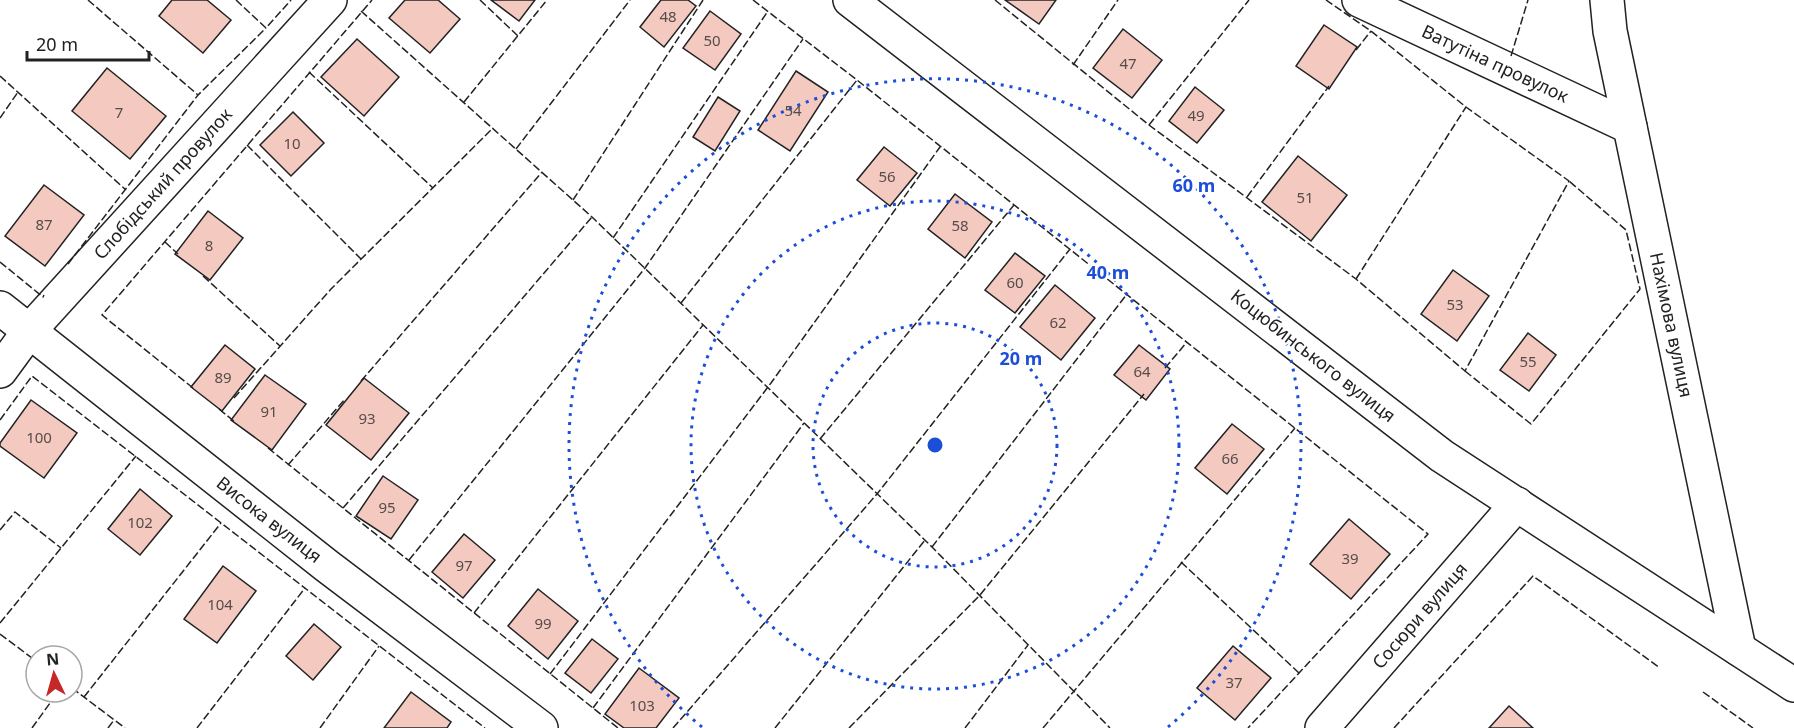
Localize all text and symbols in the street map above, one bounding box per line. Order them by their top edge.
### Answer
house number: 48 [659,6,677,26]
street label: Ватутіна провулок [1418,19,1573,108]
scale bar [27,24,148,62]
house number: 50 [703,30,721,50]
text: 20 m [36,32,78,56]
house number: 47 [1119,53,1137,73]
house number: 54 [784,100,802,120]
street label: Слобідський провулок [88,102,237,264]
house number: 7 [115,102,123,122]
house number: 49 [1187,105,1205,125]
house number: 10 [283,133,301,153]
house number: 56 [878,166,896,186]
text: 60 m [1173,173,1215,197]
house number: 51 [1296,187,1314,207]
house number: 87 [35,214,53,234]
house number: 58 [951,215,969,235]
house number: 8 [205,235,213,255]
street label: Нахімова вулиця [1645,250,1699,399]
text: 40 m [1087,260,1129,284]
house number: 60 [1006,272,1024,292]
street label: Коцюбинського вулиця [1226,283,1401,427]
house number: 53 [1446,294,1464,314]
house number: 62 [1049,312,1067,332]
text: 20 m [1000,346,1042,370]
house number: 55 [1519,351,1537,371]
house number: 64 [1133,361,1151,381]
house number: 89 [214,367,232,387]
house number: 91 [260,401,278,421]
house number: 93 [358,408,376,428]
house number: 100 [26,427,52,447]
centre of rings [925,435,945,455]
house number: 66 [1221,448,1239,468]
street label: Висока вулиця [212,470,327,568]
house number: 95 [378,497,396,517]
house number: 102 [127,512,153,532]
house number: 39 [1341,548,1359,568]
house number: 97 [455,555,473,575]
street label: Сосюри вулиця [1366,557,1472,674]
house number: 104 [207,594,233,614]
house number: 99 [534,613,552,633]
north arrow [24,644,84,704]
text: N [45,648,60,671]
house number: 37 [1225,672,1243,692]
house number: 103 [629,695,655,715]

